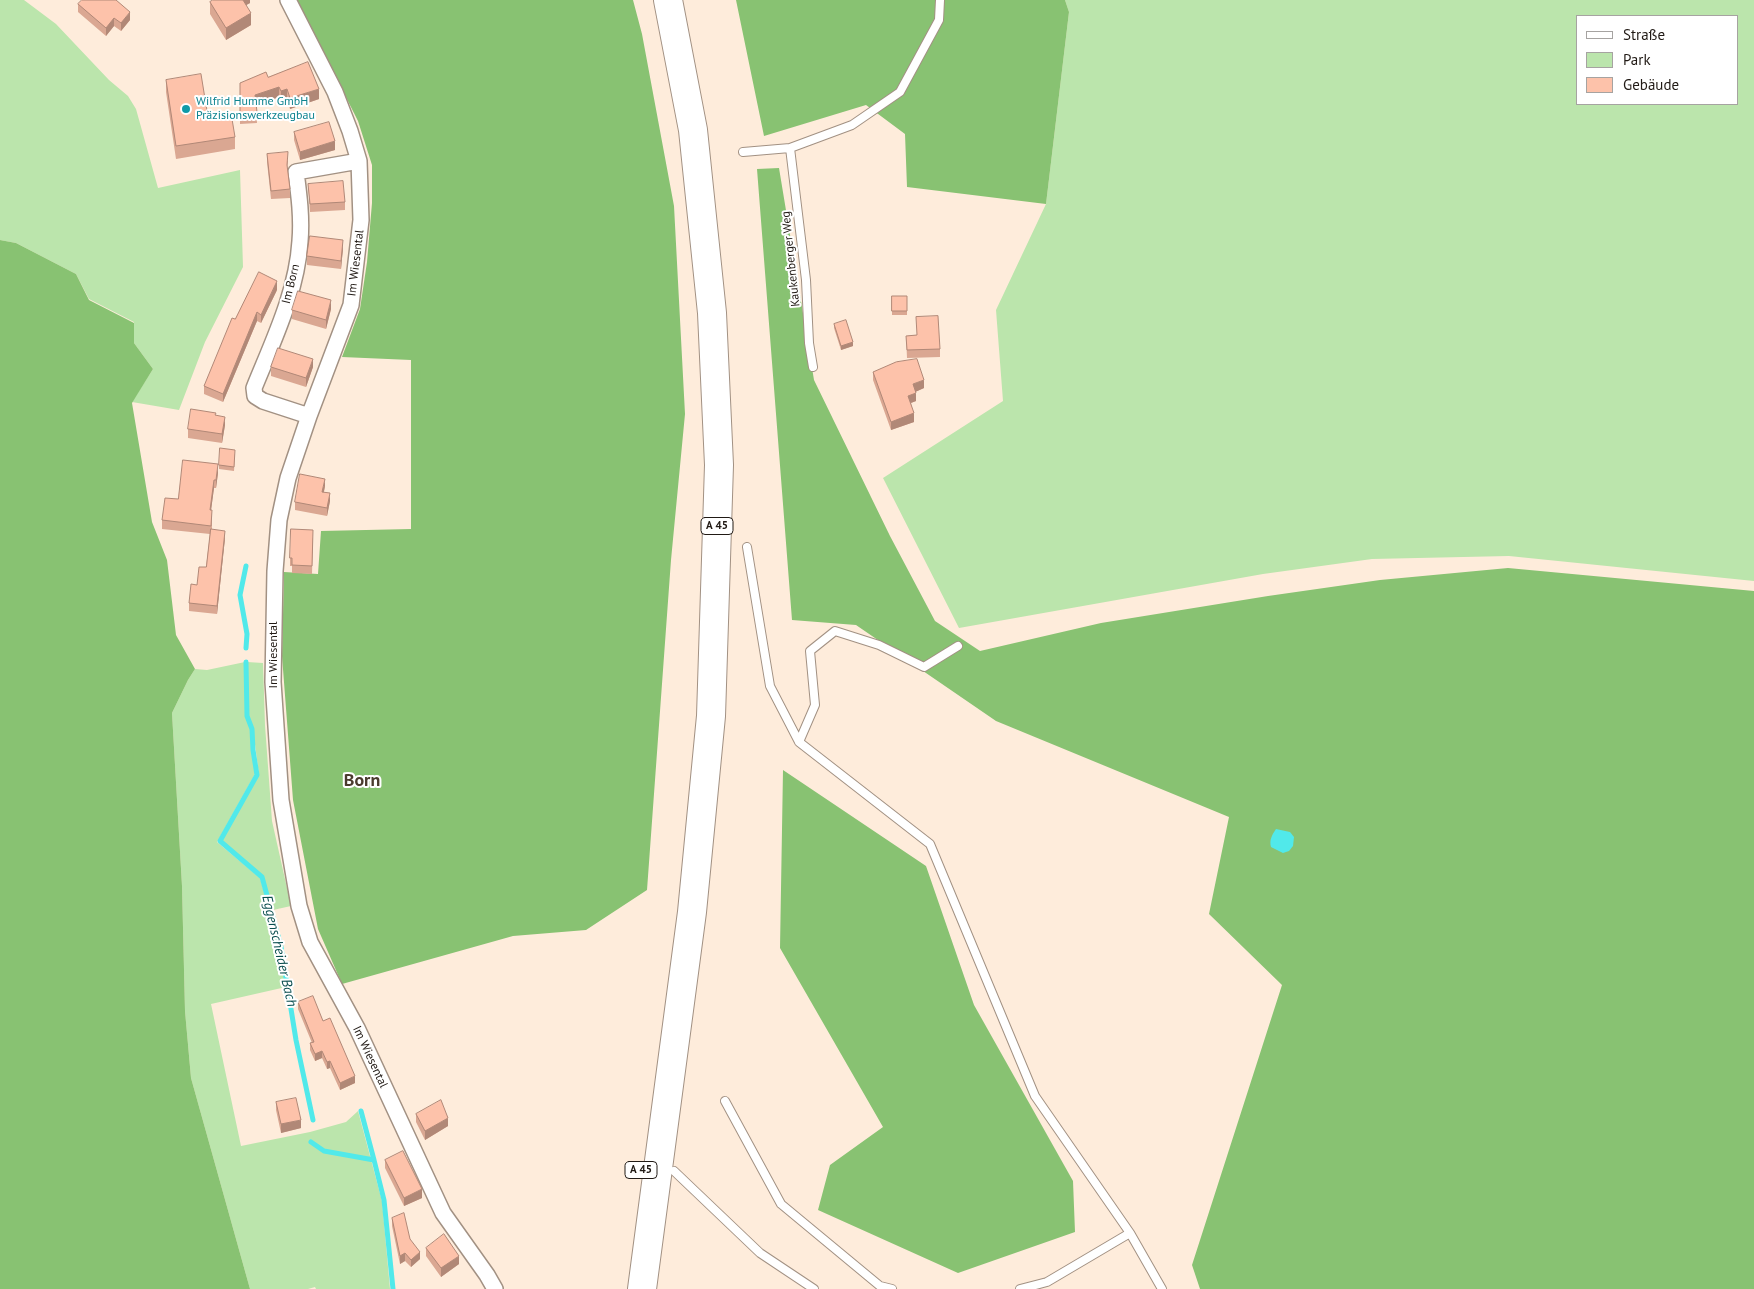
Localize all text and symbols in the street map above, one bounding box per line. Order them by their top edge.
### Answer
legend [1576,15,1739,105]
text: Straße [1623,25,1665,44]
text: Park [1623,50,1651,69]
text: Gebäude [1623,75,1679,94]
place label: Wilfrid Humme GmbH Präzisionswerkzeugbau [196,95,315,123]
marker: Wilfrid Humme GmbH Präzisionswerkzeugbau [180,103,192,115]
street label: Kaukenberger Weg [779,211,803,307]
street label: Im Wiesental [345,229,367,297]
street label: Im Born [279,263,303,305]
road number: A 45 [701,518,733,534]
street label: Im Wiesental [267,622,281,688]
district label: Born [344,770,380,792]
water label: Eggenscheider Bach [258,894,300,1008]
street label: Im Wiesental [349,1024,391,1090]
road number: A 45 [625,1162,657,1178]

